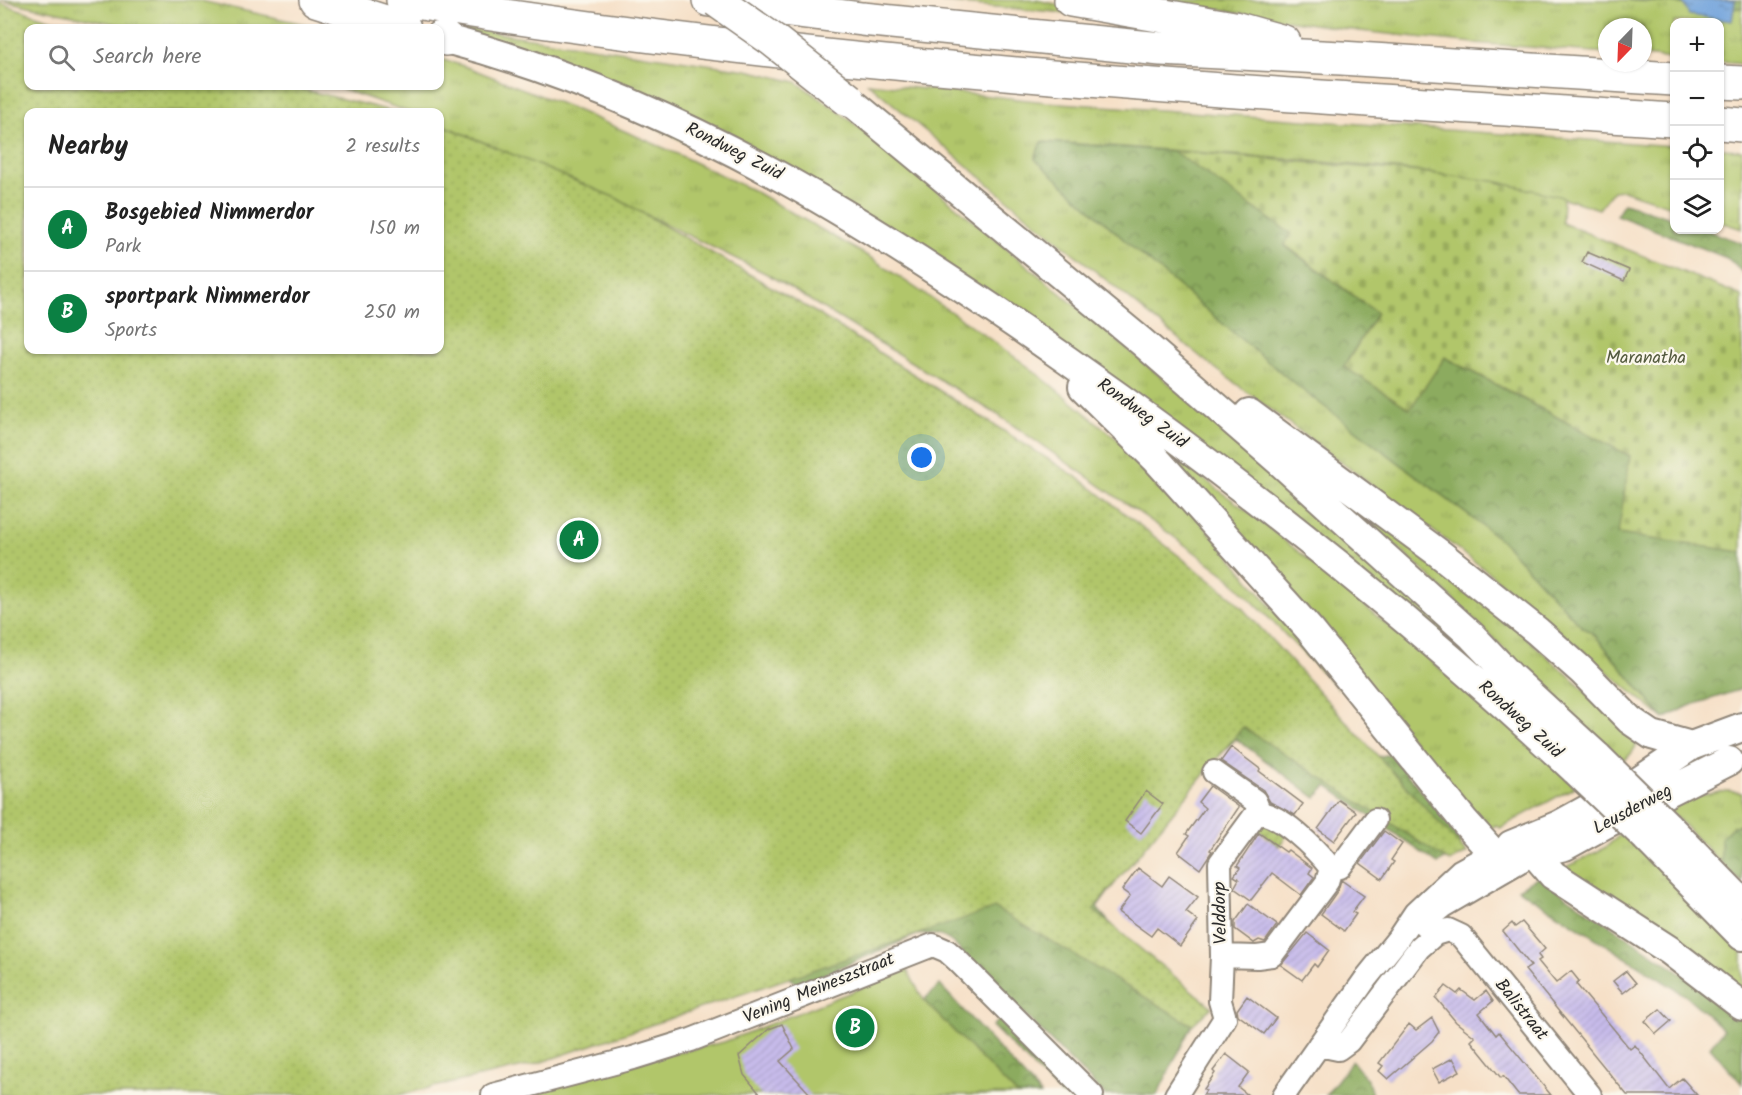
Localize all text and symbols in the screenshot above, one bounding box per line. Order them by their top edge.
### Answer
north arrow [1598,18,1652,72]
map controls [1670,18,1724,234]
button: + [1670,18,1724,72]
search box [24,24,444,90]
text: Search here [93,40,201,75]
icon: search [45,41,78,74]
button: − [1670,72,1724,126]
street label: Rondweg Zuid [680,115,789,190]
text: Nearby [48,126,128,168]
button: locate [1670,126,1724,180]
text: 2 results [345,131,420,163]
button: layers [1670,180,1724,234]
text: Bosgebied Nimmerdor [105,196,314,231]
text: A [61,213,74,245]
text: 150 m [369,213,420,245]
text: Park [105,231,141,263]
text: sportpark Nimmerdor [105,280,310,315]
text: B [61,297,74,329]
text: 250 m [364,297,420,329]
text: Sports [105,315,157,347]
park label: Maranatha [1606,344,1686,373]
street label: Rondweg Zuid [1090,371,1194,458]
your location [907,443,936,472]
pin: A [560,518,598,562]
street label: Rondweg Zuid [1471,674,1570,767]
street label: Leusderweg [1588,777,1678,843]
street label: Velddorp [1206,881,1236,945]
street label: Vening Meineszstraat [739,945,900,1033]
street label: Balistraat [1487,972,1556,1048]
pin: B [836,1006,874,1050]

